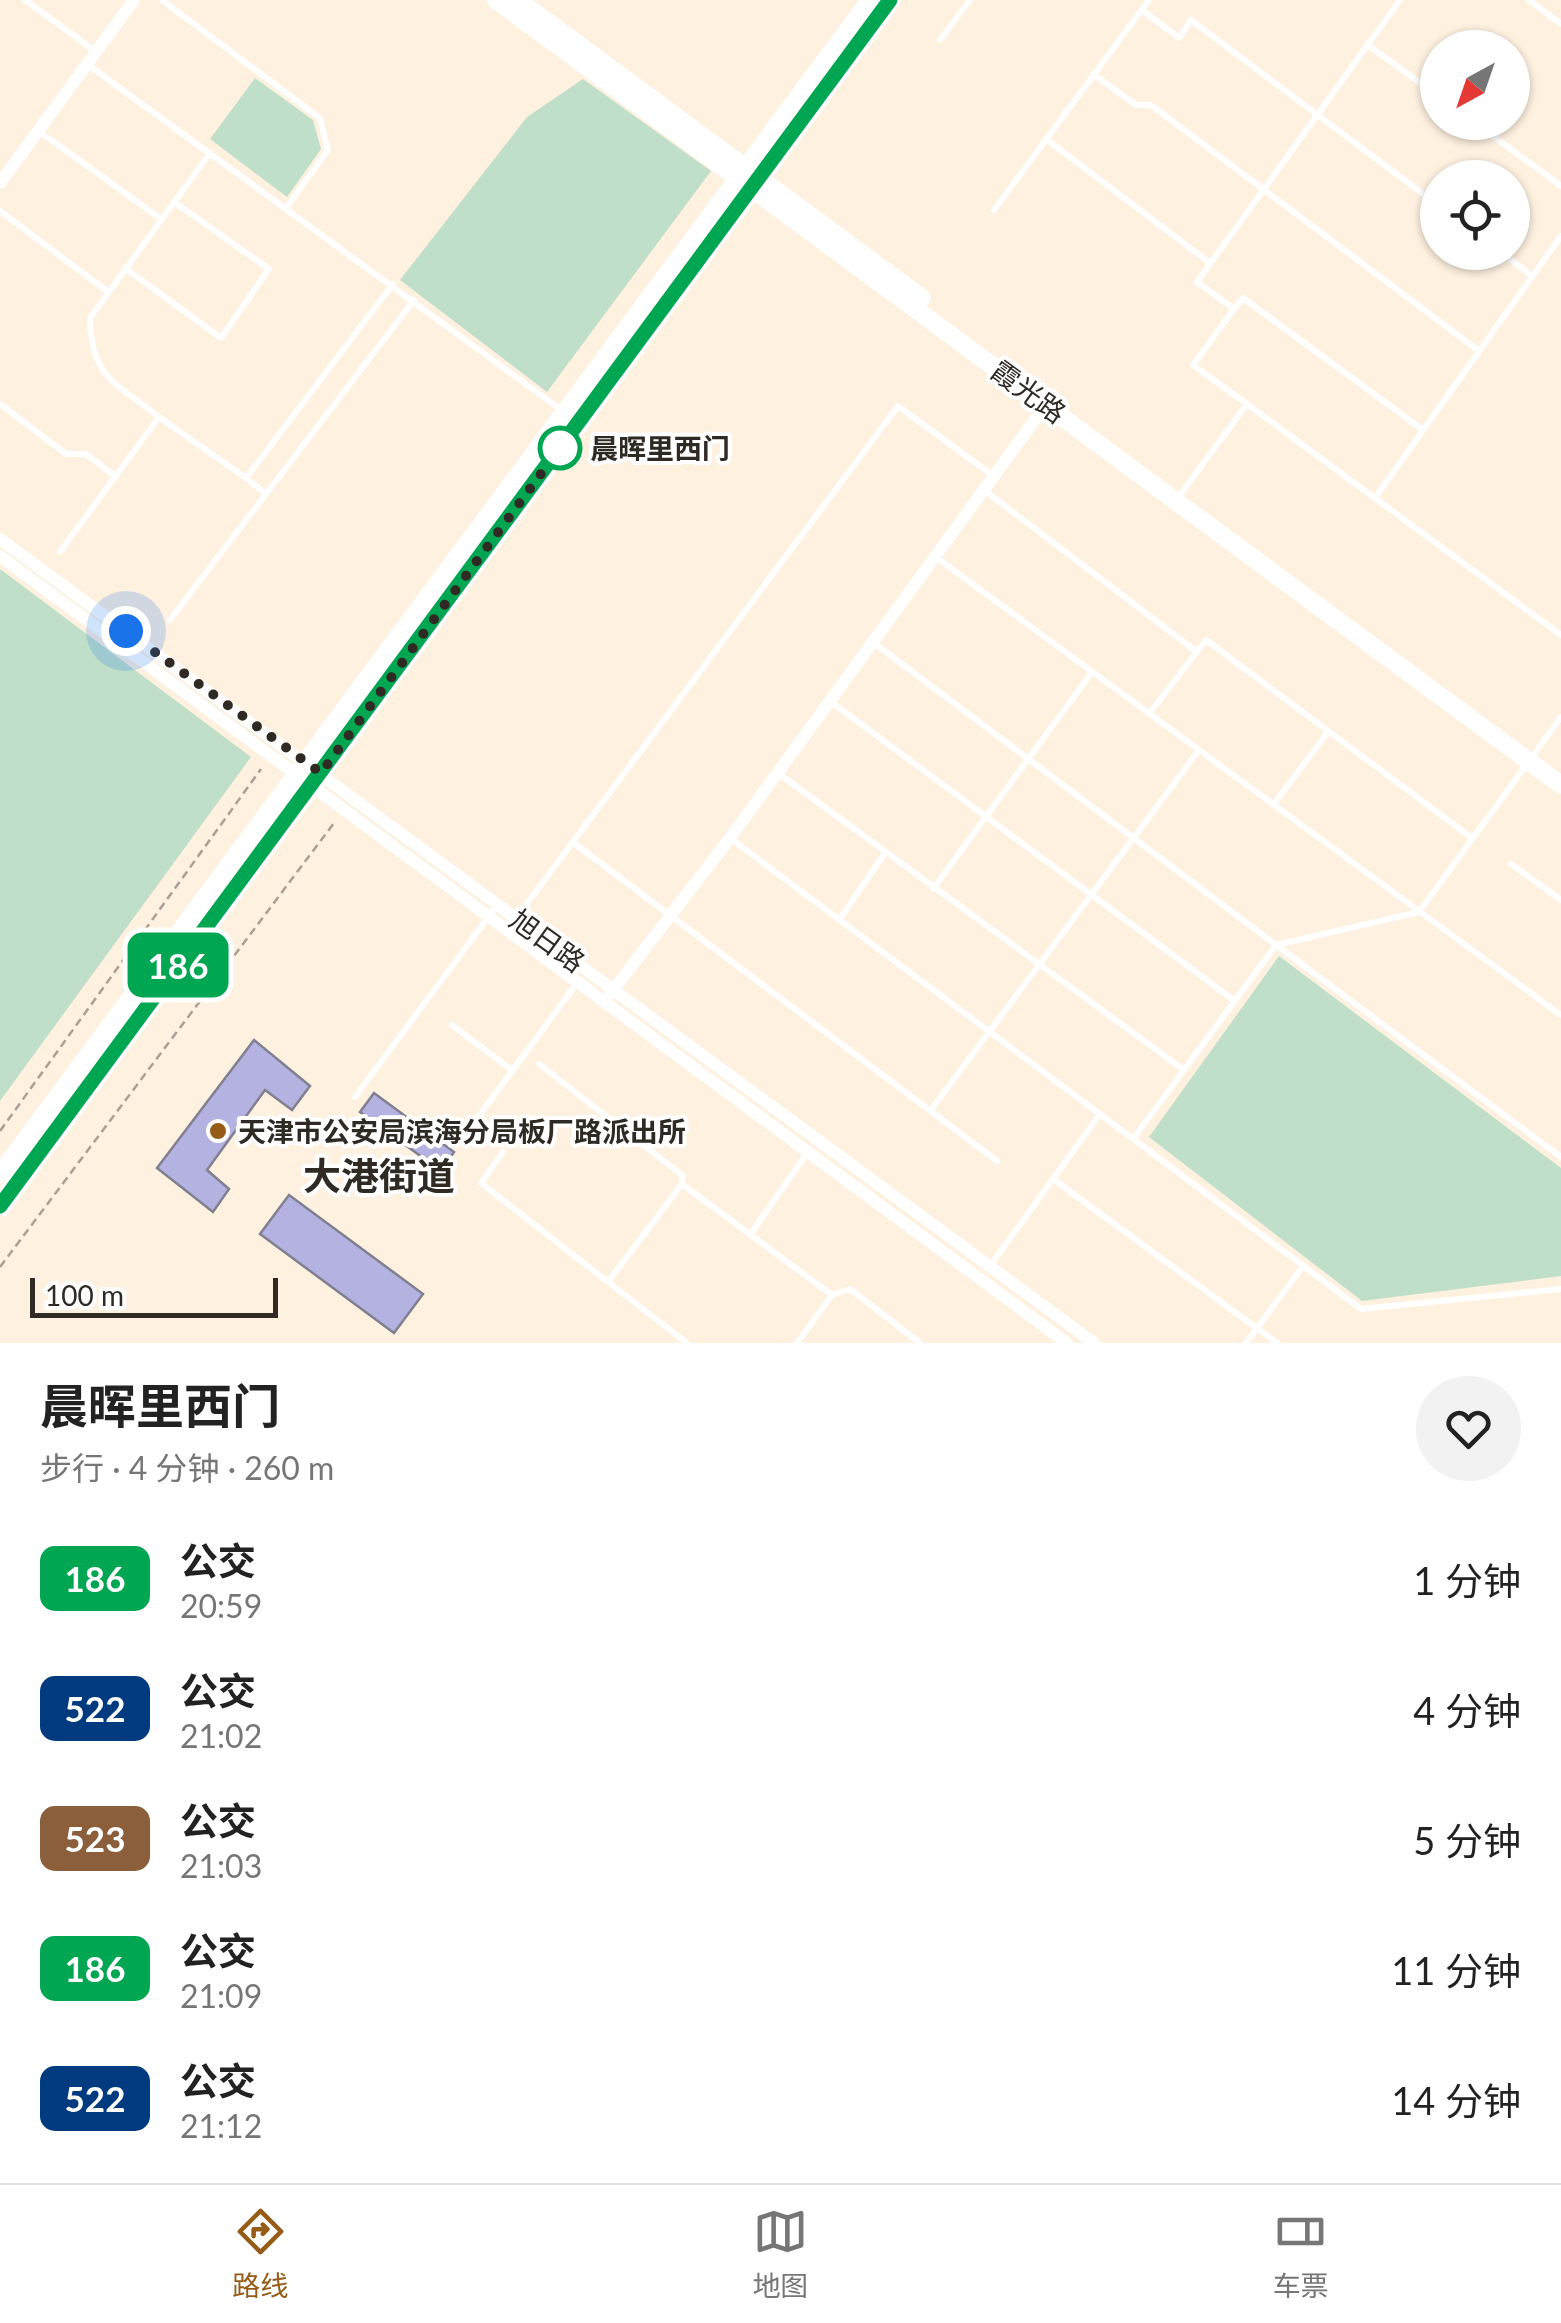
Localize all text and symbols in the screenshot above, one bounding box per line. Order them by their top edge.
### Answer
north arrow [1420,30,1530,140]
map controls [1420,30,1530,270]
button: locate [1420,160,1530,270]
street label: 霞光路 [985,353,1073,429]
marker: 晨晖里西门 [539,427,581,469]
place label: 晨晖里西门 [590,431,730,465]
your location [101,606,151,656]
street label: 旭日路 [504,902,592,978]
line badge: 186 [120,932,236,998]
text: 186 [148,944,208,986]
place label: 天津市公安局滨海分局板厂路派出所 [238,1114,686,1148]
marker: 天津市公安局滨海分局板厂路派出所 [207,1120,229,1142]
district label: 大港街道 [303,1152,455,1198]
scale bar [30,1273,278,1318]
text: 100 m [45,1278,124,1312]
button: heart [1416,1376,1521,1481]
text: 晨晖里西门 [40,1377,280,1434]
text: 步行 · 4 分钟 · 260 m [40,1448,334,1487]
text: 公交 [180,1537,256,1583]
text: 186 [65,1557,125,1599]
text: 1 分钟 [1413,1557,1521,1603]
text: 20:59 [180,1586,262,1625]
text: 公交 [180,1667,256,1713]
text: 522 [65,1687,125,1729]
text: 4 分钟 [1413,1687,1521,1733]
text: 21:02 [180,1716,262,1755]
text: 公交 [180,1797,256,1843]
text: 523 [65,1817,125,1859]
text: 5 分钟 [1413,1817,1521,1863]
text: 21:03 [180,1846,262,1885]
text: 公交 [180,1927,256,1973]
text: 186 [65,1947,125,1989]
text: 11 分钟 [1391,1947,1521,1993]
text: 21:09 [180,1976,262,2015]
text: 公交 [180,2057,256,2103]
text: 522 [65,2077,125,2119]
text: 14 分钟 [1391,2077,1521,2123]
text: 21:12 [180,2106,262,2145]
tab: 路线 [232,2204,288,2304]
tab: 地图 [752,2204,809,2304]
tab: 车票 [1273,2204,1329,2304]

